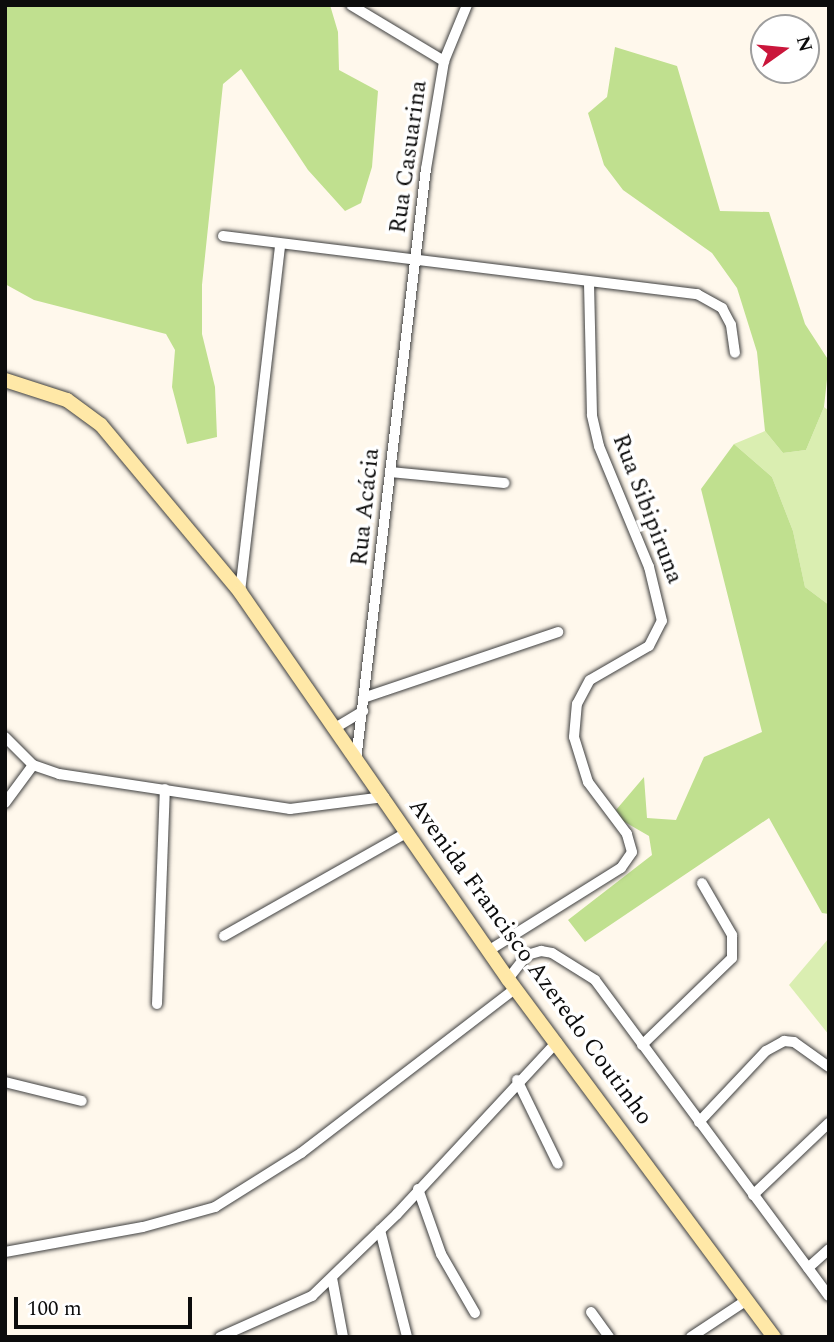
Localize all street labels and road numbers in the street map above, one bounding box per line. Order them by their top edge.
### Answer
street label: Rua Casuarina [384,79,434,235]
street label: Rua Sibipiruna [605,430,689,588]
street label: Rua Acácia [345,447,387,567]
street label: Avenida Francisco Azeredo Coutinho [402,793,658,1131]

